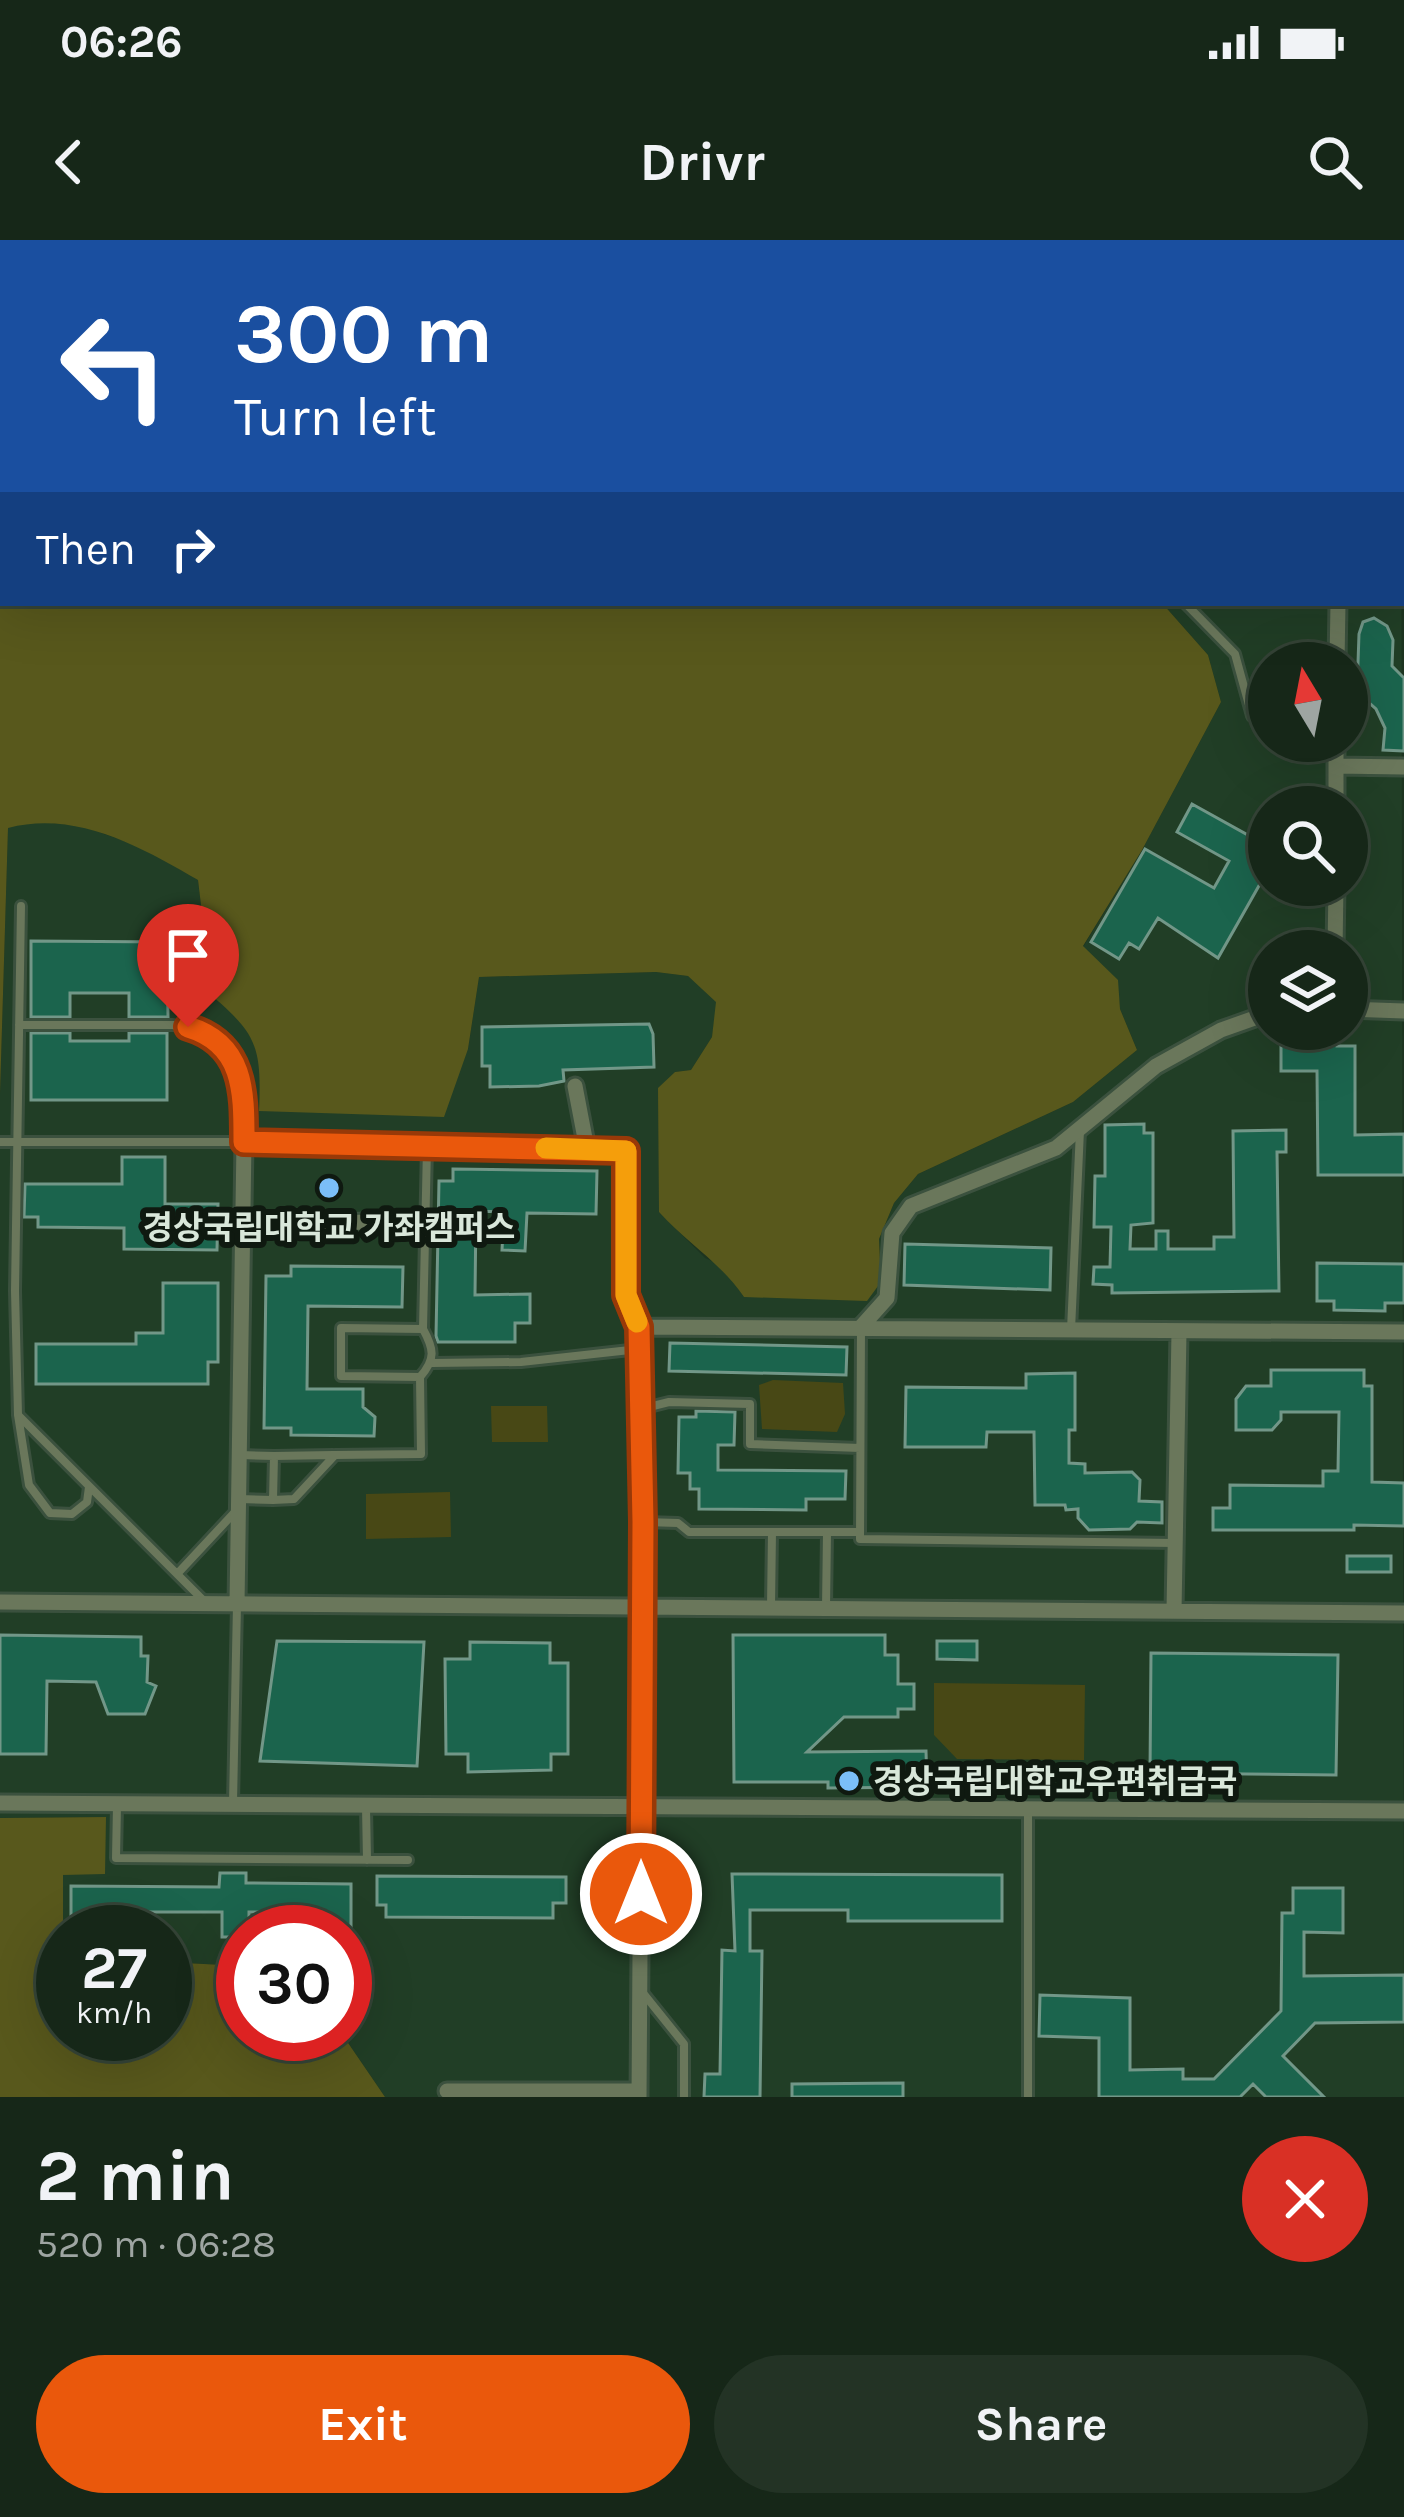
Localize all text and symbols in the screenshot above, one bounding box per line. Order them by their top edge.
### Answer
text: 06:26 [60,16,182,68]
icon: back [36,129,102,195]
icon: search [1302,129,1368,195]
text: Drivr [639,130,765,194]
text: 300 m [234,285,493,383]
icon: left [36,288,192,444]
text: Turn left [234,385,437,449]
icon: right [160,516,226,582]
text: Then [36,523,136,575]
north arrow [1248,642,1368,762]
map controls [1248,642,1368,1050]
button: search [1248,786,1368,906]
pin [137,904,239,1027]
icon: arrive [155,922,221,988]
button: layers [1248,930,1368,1050]
marker: 경상국립대학교 가좌캠퍼스 [316,1175,342,1201]
place label: 경상국립대학교 가좌캠퍼스 [143,1209,515,1247]
place label: 경상국립대학교우편취급국 [873,1763,1237,1801]
marker: 경상국립대학교우편취급국 [836,1768,862,1794]
position arrow [578,1831,704,1957]
speed limit sign: 30 [216,1905,372,2061]
text: 27 [81,1933,147,2003]
text: km/h [76,1995,152,2031]
text: 2 min [36,2134,235,2218]
button: close [1242,2136,1368,2262]
text: 520 m · 06:28 [36,2221,276,2267]
button: Exit [36,2355,690,2493]
button: Share [714,2355,1368,2493]

